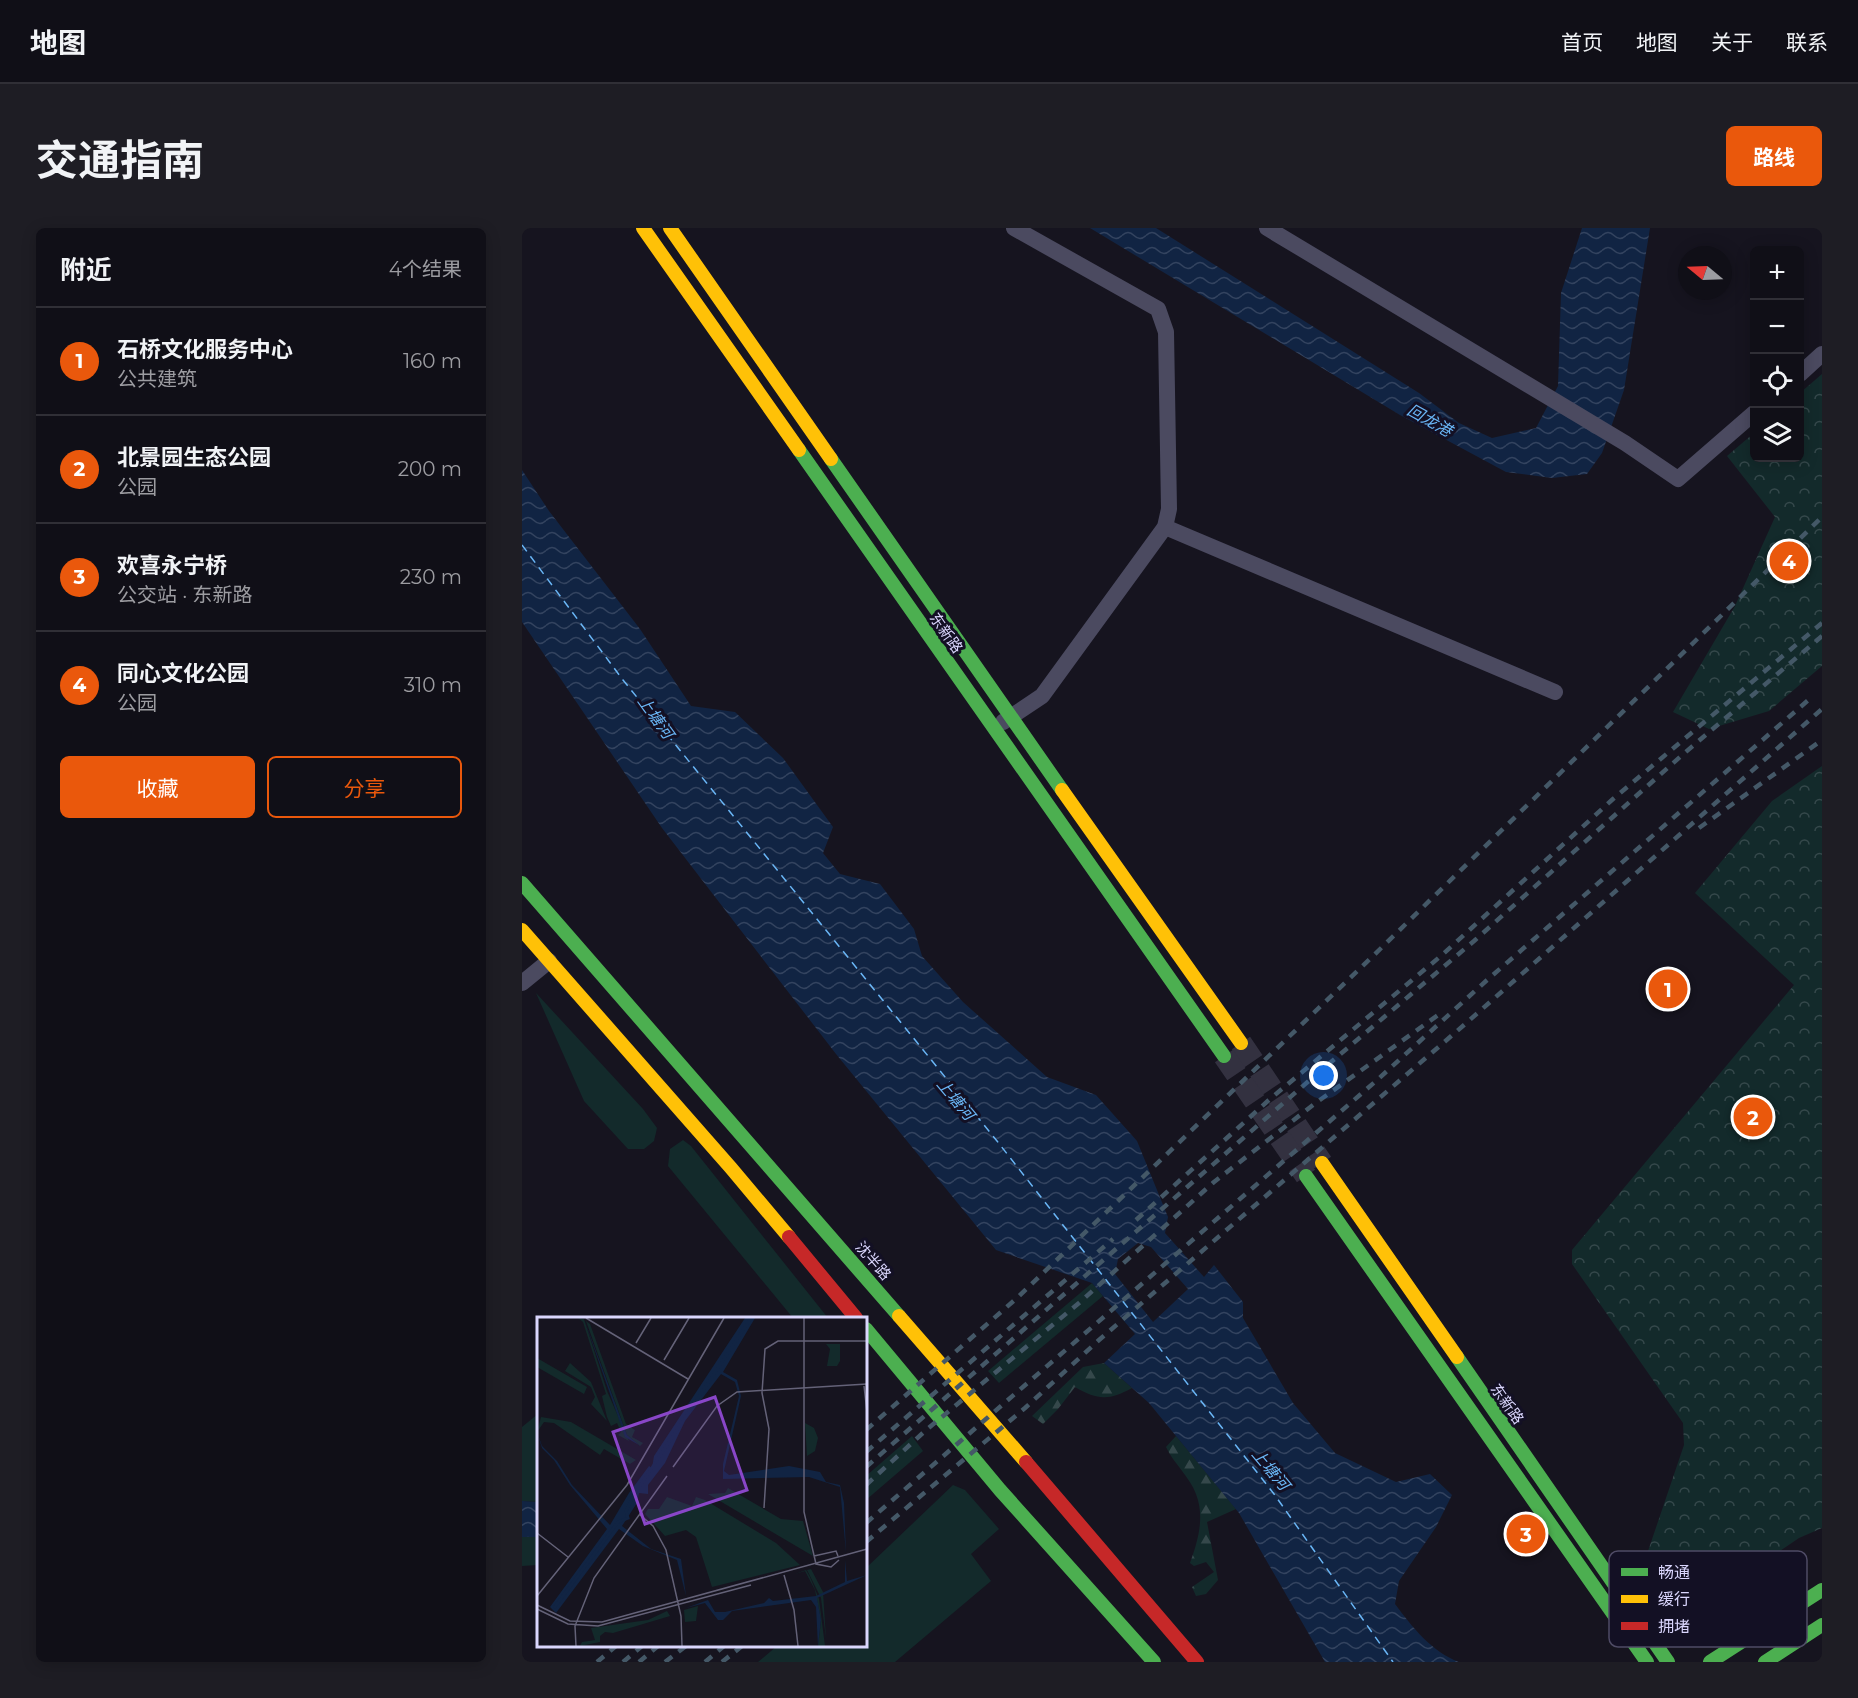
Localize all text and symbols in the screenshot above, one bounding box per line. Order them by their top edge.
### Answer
text: 地图 [30,26,86,60]
text: 首页 [1561,30,1603,55]
text: 地图 [1636,30,1678,55]
text: 关于 [1711,30,1753,55]
text: 联系 [1786,30,1828,55]
button: 路线 [1726,126,1822,186]
text: 交通指南 [36,134,204,186]
north arrow [1678,246,1732,300]
map controls [1750,246,1804,462]
button: + [1750,246,1804,300]
text: 附近 [60,254,112,286]
text: 4个结果 [389,257,462,281]
button: − [1750,300,1804,354]
text: 石桥文化服务中心 [117,336,293,363]
text: 1 [76,349,83,373]
text: 160 m [403,349,462,373]
button: locate [1750,354,1804,408]
text: 公共建筑 [117,367,197,391]
water label: 回龙港 [1404,400,1457,441]
button: layers [1750,408,1804,462]
text: 北景园生态公园 [117,444,271,471]
text: 2 [74,457,85,481]
text: 200 m [398,457,462,481]
text: 公园 [117,475,157,499]
pin: 4 [1770,538,1808,584]
text: 欢喜永宁桥 [117,552,227,579]
text: 3 [74,565,85,589]
text: 230 m [400,565,462,589]
text: 公交站 · 东新路 [117,583,253,607]
street label: 东新路 [926,609,967,657]
text: 同心文化公园 [117,660,249,687]
text: 4 [73,673,86,697]
text: 310 m [404,673,462,697]
text: 公园 [117,691,157,715]
water label: 上塘河 [634,692,679,745]
button: 收藏 [60,756,255,818]
button: 分享 [267,756,462,818]
pin: 1 [1648,966,1688,1011]
your location [1309,1061,1338,1090]
water label: 上塘河 [933,1075,980,1126]
pin: 2 [1734,1094,1772,1140]
street label: 沈半路 [851,1237,895,1284]
inset map [537,1317,867,1647]
street label: 东新路 [1487,1380,1528,1428]
water label: 上塘河 [1248,1445,1295,1496]
pin: 3 [1506,1512,1546,1556]
legend [1609,1551,1807,1647]
text: 畅通 [1658,1563,1690,1582]
text: 缓行 [1658,1590,1690,1609]
text: 拥堵 [1658,1617,1690,1636]

